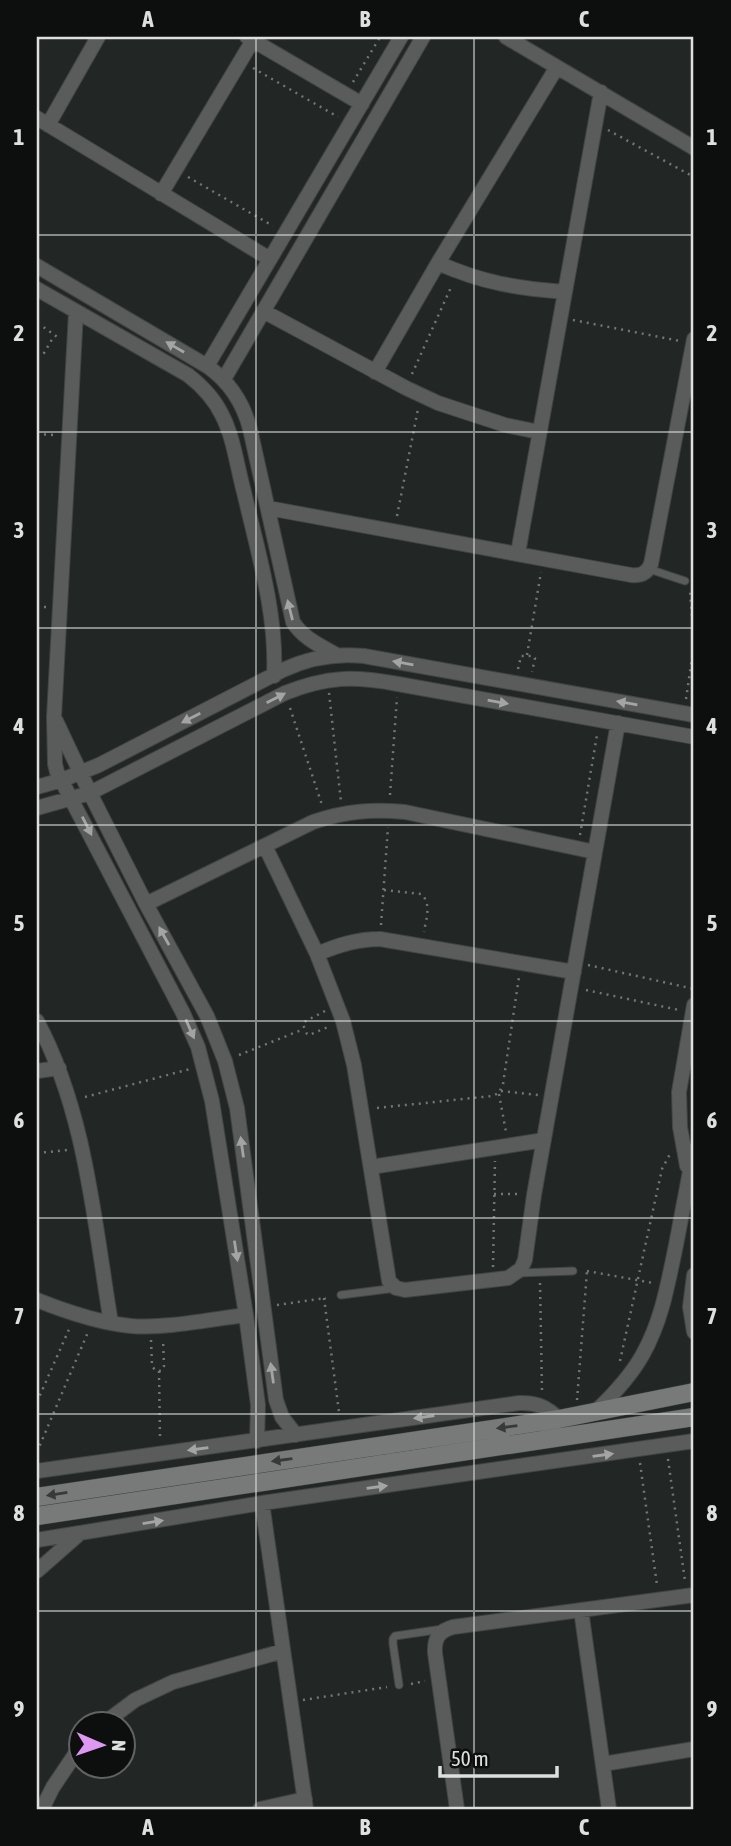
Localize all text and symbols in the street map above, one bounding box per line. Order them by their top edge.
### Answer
text: A [141,6,154,32]
text: B [360,6,371,32]
text: C [579,6,590,32]
text: 1 [14,124,25,150]
text: 1 [707,124,718,150]
text: 2 [14,320,24,346]
text: 2 [707,320,717,346]
one-way arrow [165,341,184,353]
text: 3 [14,517,24,543]
text: 3 [707,517,717,543]
one-way arrow [284,598,295,620]
one-way arrow [392,657,414,668]
one-way arrow [266,692,286,703]
one-way arrow [487,696,509,707]
one-way arrow [616,697,638,708]
text: 4 [13,713,25,739]
one-way arrow [181,713,201,724]
text: 4 [706,713,718,739]
one-way arrow [80,817,92,837]
text: 5 [14,910,25,936]
text: 5 [707,910,718,936]
one-way arrow [158,926,170,946]
one-way arrow [184,1019,196,1039]
text: 6 [14,1107,25,1133]
text: 6 [707,1107,718,1133]
one-way arrow [236,1136,247,1158]
one-way arrow [231,1240,242,1262]
text: 7 [14,1303,24,1329]
text: 7 [707,1303,717,1329]
one-way arrow [267,1362,278,1384]
one-way arrow [413,1411,435,1422]
one-way arrow [496,1422,518,1433]
one-way arrow [187,1443,209,1454]
one-way arrow [592,1449,614,1460]
one-way arrow [271,1455,293,1466]
one-way arrow [366,1481,388,1492]
one-way arrow [46,1489,68,1500]
text: 8 [14,1500,25,1526]
text: 8 [707,1500,718,1526]
one-way arrow [142,1516,164,1527]
text: 9 [14,1696,25,1722]
text: 9 [707,1696,718,1722]
north arrow [66,1710,136,1780]
scale bar [440,1734,558,1778]
text: N [108,1740,130,1752]
text: 50 m [451,1746,489,1770]
text: A [141,1814,154,1840]
text: B [360,1814,371,1840]
text: C [579,1814,590,1840]

